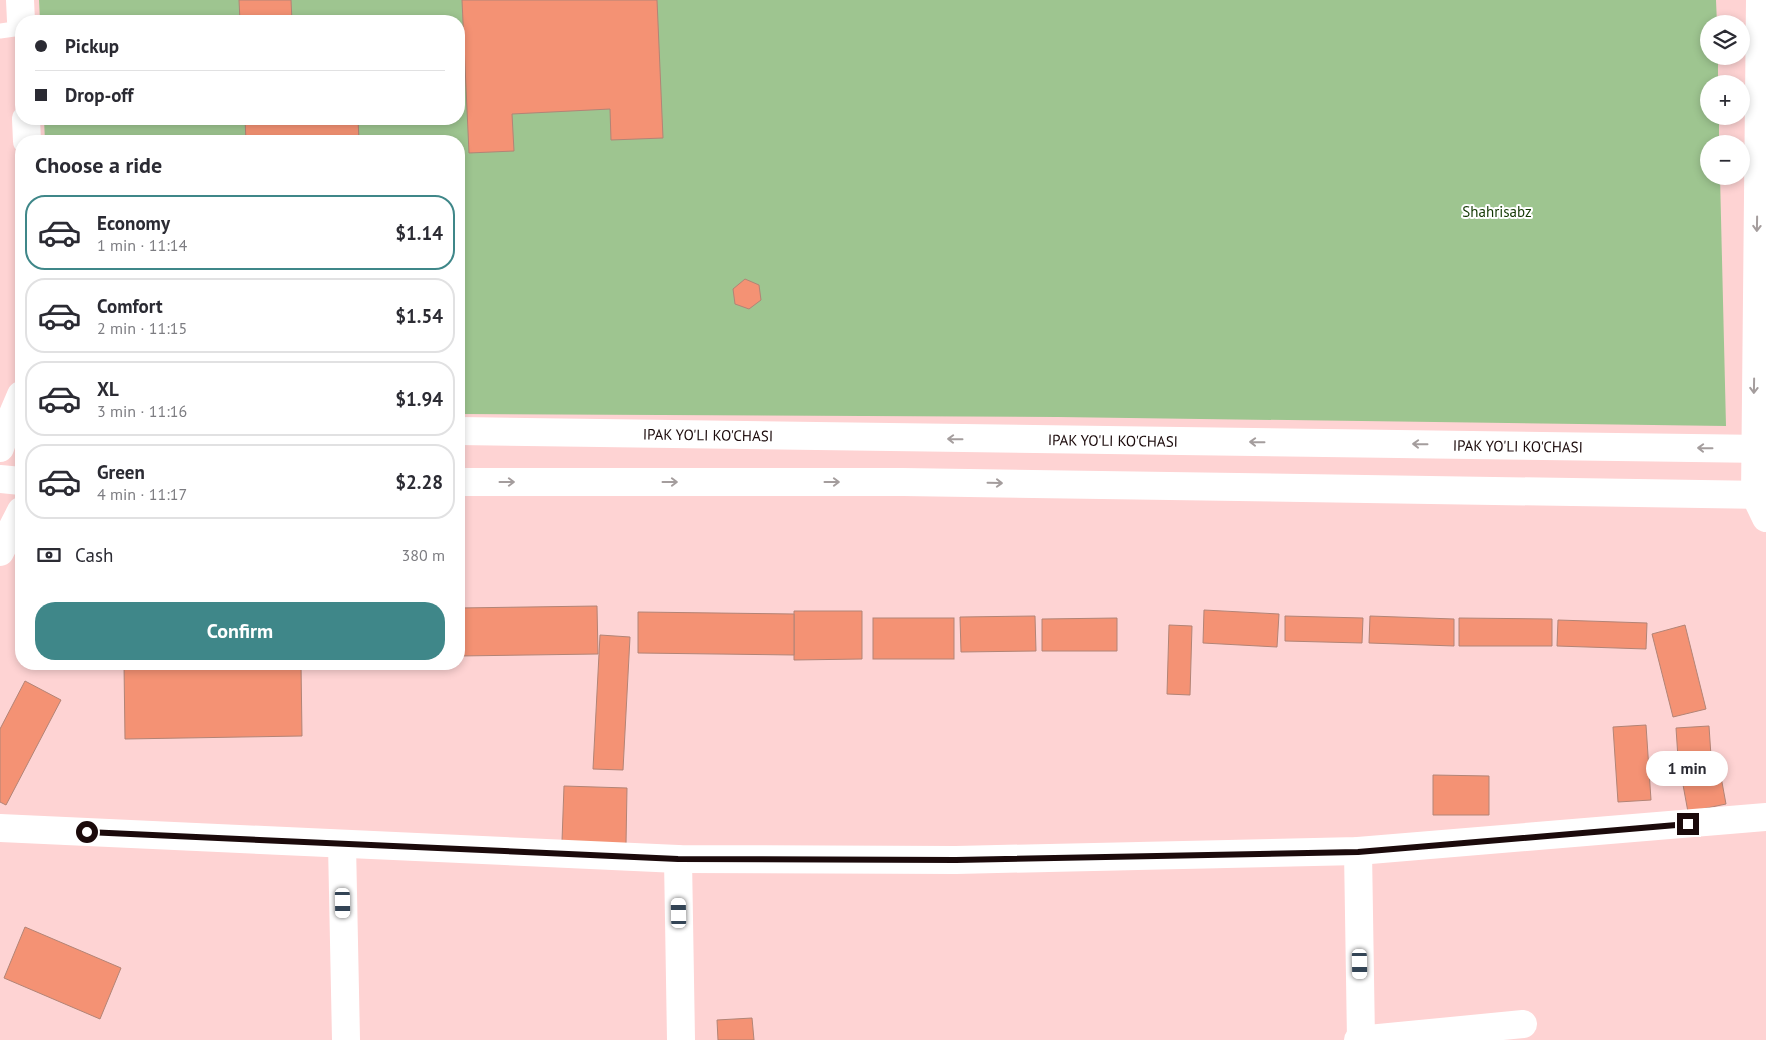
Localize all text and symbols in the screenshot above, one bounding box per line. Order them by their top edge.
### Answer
map controls [1700,15,1750,185]
button: layers [1700,15,1750,65]
text: Pickup [65,34,119,58]
button: + [1700,75,1750,125]
text: Drop-off [65,83,133,107]
button: − [1700,135,1750,185]
text: Choose a ride [35,151,162,179]
park label: Shahrisabz [1462,202,1532,221]
icon: car [37,210,82,255]
text: Economy [97,211,170,235]
one-way arrow [1752,215,1762,231]
text: $1.14 [395,221,443,245]
text: 1 min · 11:14 [97,235,187,255]
icon: car [37,293,82,338]
text: Comfort [97,294,163,318]
text: $1.54 [395,304,443,328]
text: 2 min · 11:15 [97,318,187,338]
icon: car [37,376,82,421]
text: XL [97,377,119,401]
one-way arrow [1750,378,1759,394]
text: $1.94 [395,387,443,411]
text: 3 min · 11:16 [97,401,187,421]
street label: IPAK YO'LI KO'CHASI [643,424,773,445]
street label: IPAK YO'LI KO'CHASI [1048,430,1178,450]
one-way arrow [947,434,964,444]
street label: IPAK YO'LI KO'CHASI [1453,435,1583,456]
one-way arrow [1250,438,1266,447]
one-way arrow [1412,440,1428,449]
one-way arrow [1697,443,1714,453]
icon: car [37,459,82,504]
text: Green [97,460,145,484]
text: $2.28 [395,470,443,494]
one-way arrow [499,477,515,487]
one-way arrow [662,477,678,487]
one-way arrow [824,477,840,487]
one-way arrow [987,479,1003,488]
text: 4 min · 11:17 [97,484,187,504]
icon: cash [35,541,63,569]
text: Cash [75,543,113,567]
text: 380 m [402,545,445,565]
button: Confirm [35,602,445,660]
callout: 1 min [1647,752,1729,786]
text: 1 min [1667,758,1707,778]
route end [1677,813,1699,835]
route start [76,821,98,843]
car [335,888,350,918]
car [671,898,686,928]
car [1352,949,1367,979]

